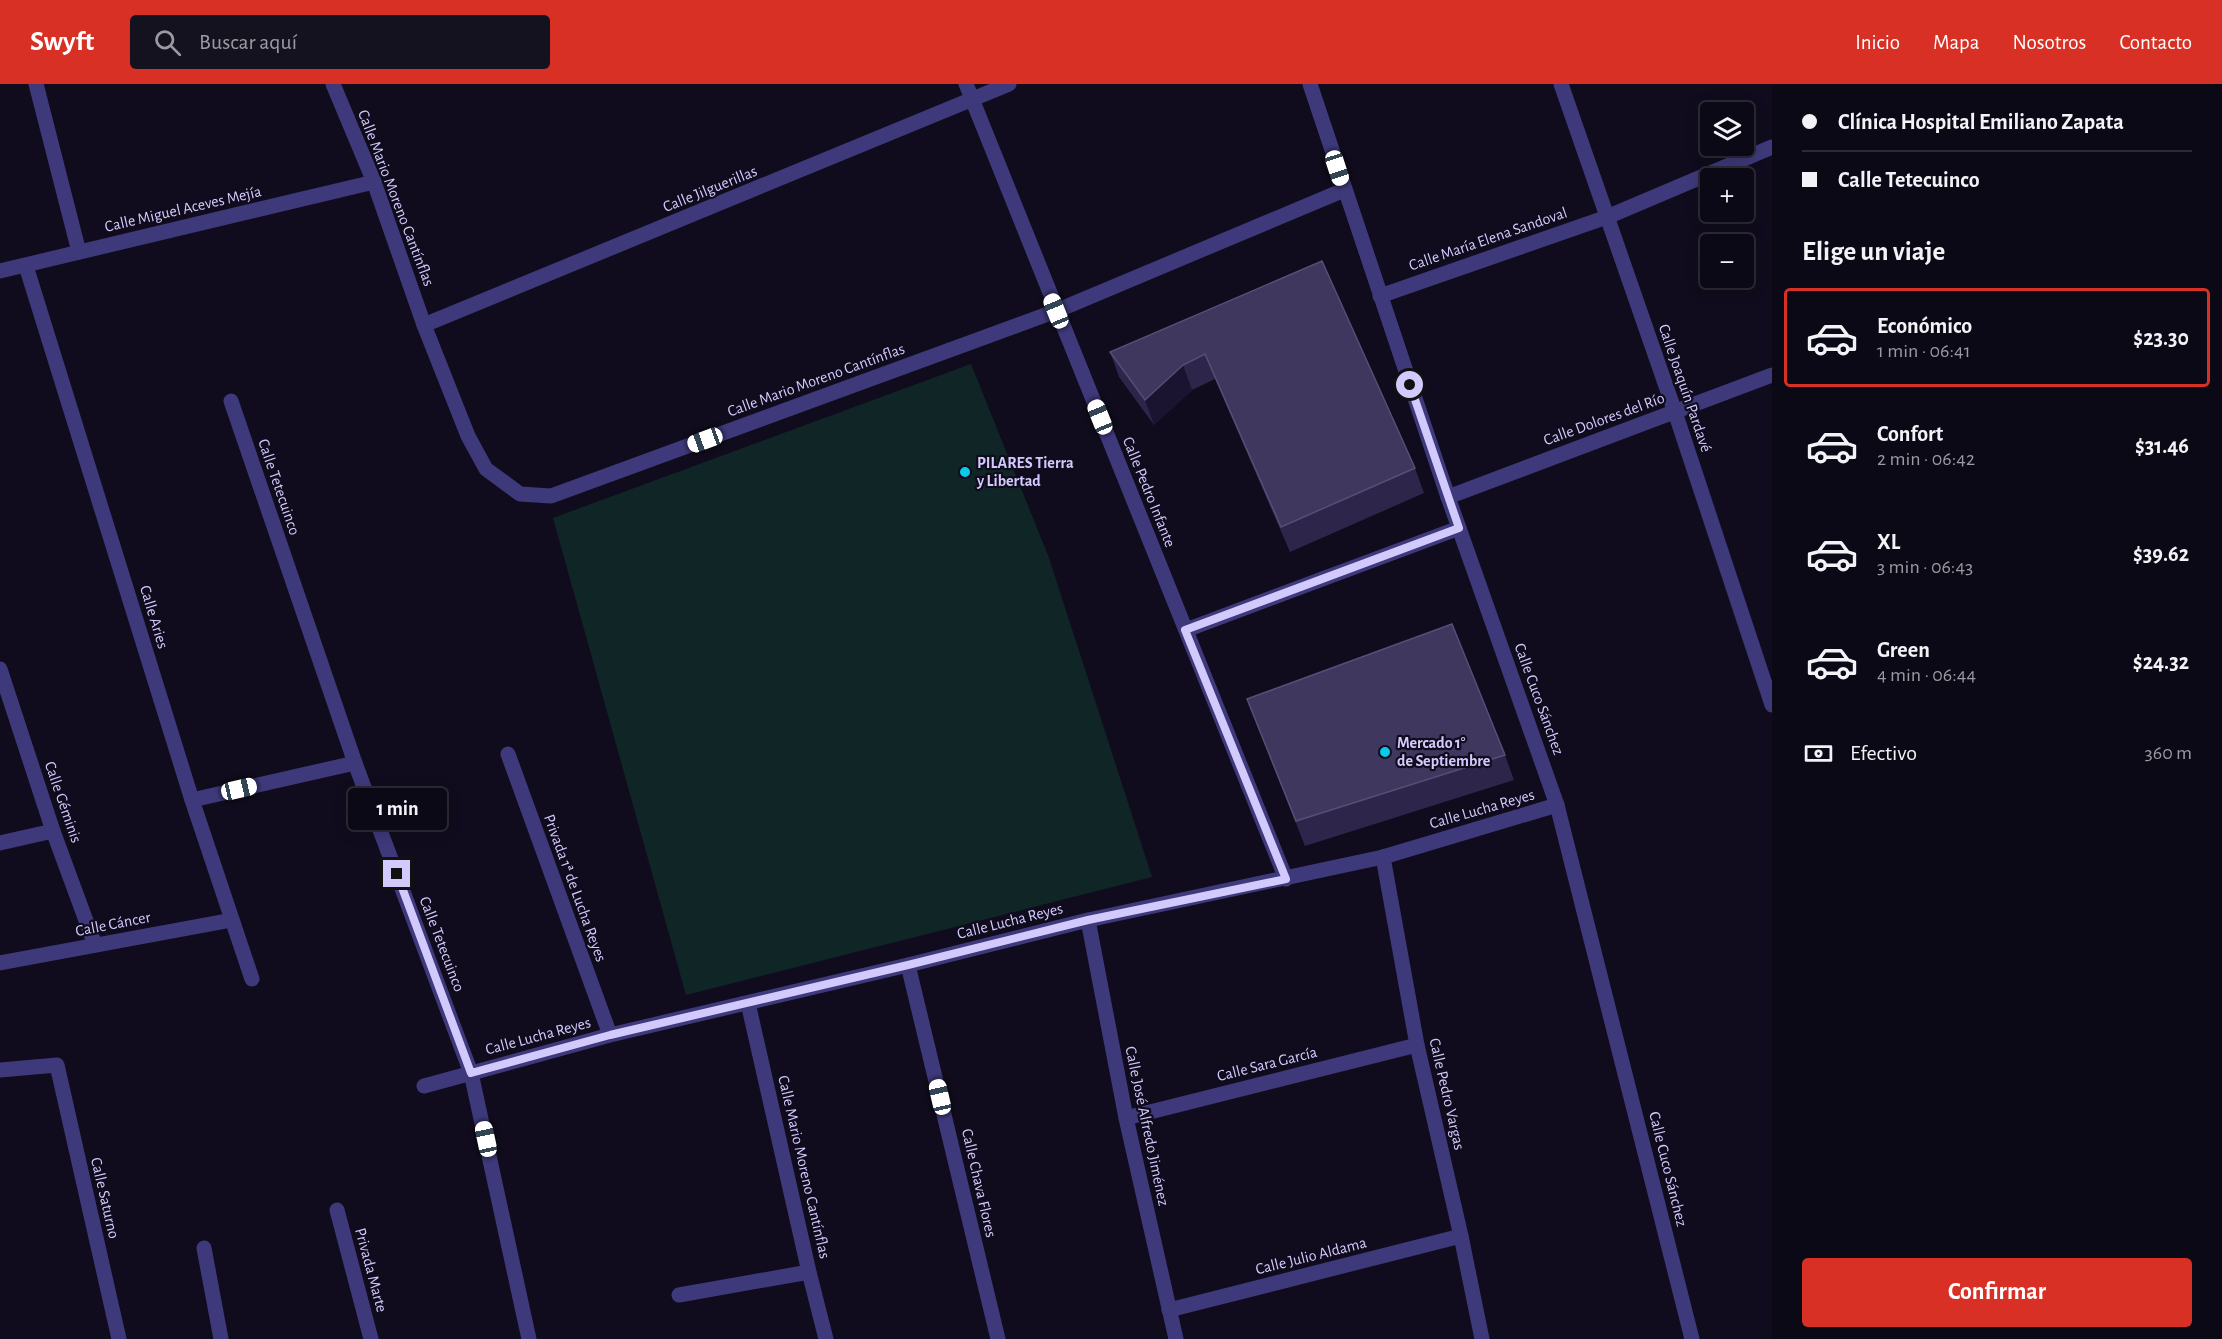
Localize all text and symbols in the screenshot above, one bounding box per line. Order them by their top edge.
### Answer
search box [130,15,550,69]
icon: search [151,26,184,59]
text: Swyft [30,28,94,56]
text: Buscar aquí [199,31,297,53]
text: Inicio [1855,32,1900,53]
text: Mapa [1933,32,1980,53]
text: Nosotros [2013,32,2086,53]
text: Contacto [2119,32,2192,53]
map controls [1700,102,1754,288]
button: layers [1700,102,1754,156]
street label: Calle Mario Moreno Cantínflas [355,108,437,288]
text: Clínica Hospital Emiliano Zapata [1838,111,2124,133]
car [1323,148,1351,188]
street label: Calle Jilguerillas [661,163,759,215]
button: + [1700,168,1754,222]
text: Calle Tetecuinco [1838,169,1980,191]
street label: Calle Miguel Aceves Mejía [103,183,263,236]
street label: Calle María Elena Sandoval [1407,204,1569,274]
button: − [1700,234,1754,288]
text: Elige un viaje [1802,238,1945,265]
car [1041,291,1071,331]
icon: car [1805,311,1859,365]
text: Económico [1877,315,1972,337]
street label: Calle Joaquín Pardavé [1656,322,1714,454]
text: $23.30 [2133,327,2189,349]
street label: Calle Mario Moreno Cantínflas [725,340,907,420]
text: 1 min · 06:41 [1877,341,1971,361]
route start [1396,371,1423,398]
street label: Calle Dolores del Río [1541,390,1667,448]
car [1085,397,1115,437]
icon: car [1805,419,1859,473]
text: Confort [1877,423,1943,445]
car [685,425,725,455]
street label: Calle Pedro Infante [1120,435,1178,549]
text: $31.46 [2135,435,2189,457]
street label: Calle Tetecuinco [255,437,303,537]
text: 2 min · 06:42 [1877,449,1975,469]
place label: PILARES Tierra y Libertad [976,455,1074,490]
marker: PILARES Tierra y Libertad [958,465,972,479]
icon: car [1805,527,1859,581]
text: XL [1877,531,1900,553]
text: $39.62 [2133,543,2189,565]
text: 3 min · 06:43 [1877,557,1973,577]
street label: Calle Aries [137,584,171,651]
icon: car [1805,635,1859,689]
text: Green [1877,639,1930,661]
street label: Calle Cuco Sánchez [1511,641,1567,757]
text: $24.32 [2133,651,2189,673]
text: 4 min · 06:44 [1877,665,1976,685]
place label: Mercado 1° de Septiembre [1397,735,1491,769]
icon: cash [1802,737,1835,770]
text: Efectivo [1850,742,1917,764]
text: 360 m [2145,743,2192,763]
marker: Mercado 1° de Septiembre [1378,745,1392,759]
street label: Calle Géminis [42,759,84,845]
car [219,776,259,802]
street label: Calle Lucha Reyes [1428,786,1537,833]
callout: 1 min [348,787,446,829]
text: 1 min [376,799,419,819]
street label: Privada 1ª de Lucha Reyes [540,812,609,964]
route end [383,860,410,887]
street label: Calle Tetecuinco [417,894,468,994]
street label: Calle Lucha Reyes [955,900,1065,943]
street label: Calle Cáncer [74,909,153,939]
street label: Calle Lucha Reyes [484,1014,593,1059]
street label: Calle Pedro Vargas [1426,1037,1468,1151]
street label: Calle Sara García [1215,1044,1319,1084]
street label: Calle José Alfredo Jiménez [1122,1045,1172,1208]
street label: Calle Mario Moreno Cantínflas [775,1074,833,1260]
car [927,1077,953,1117]
street label: Calle Cuco Sánchez [1646,1110,1690,1228]
car [473,1120,499,1158]
street label: Calle Chava Flores [959,1127,999,1239]
street label: Calle Saturno [88,1156,122,1240]
street label: Privada Marte [352,1226,390,1314]
street label: Calle Julio Aldama [1254,1234,1368,1278]
button: Confirmar [1802,1258,2192,1327]

